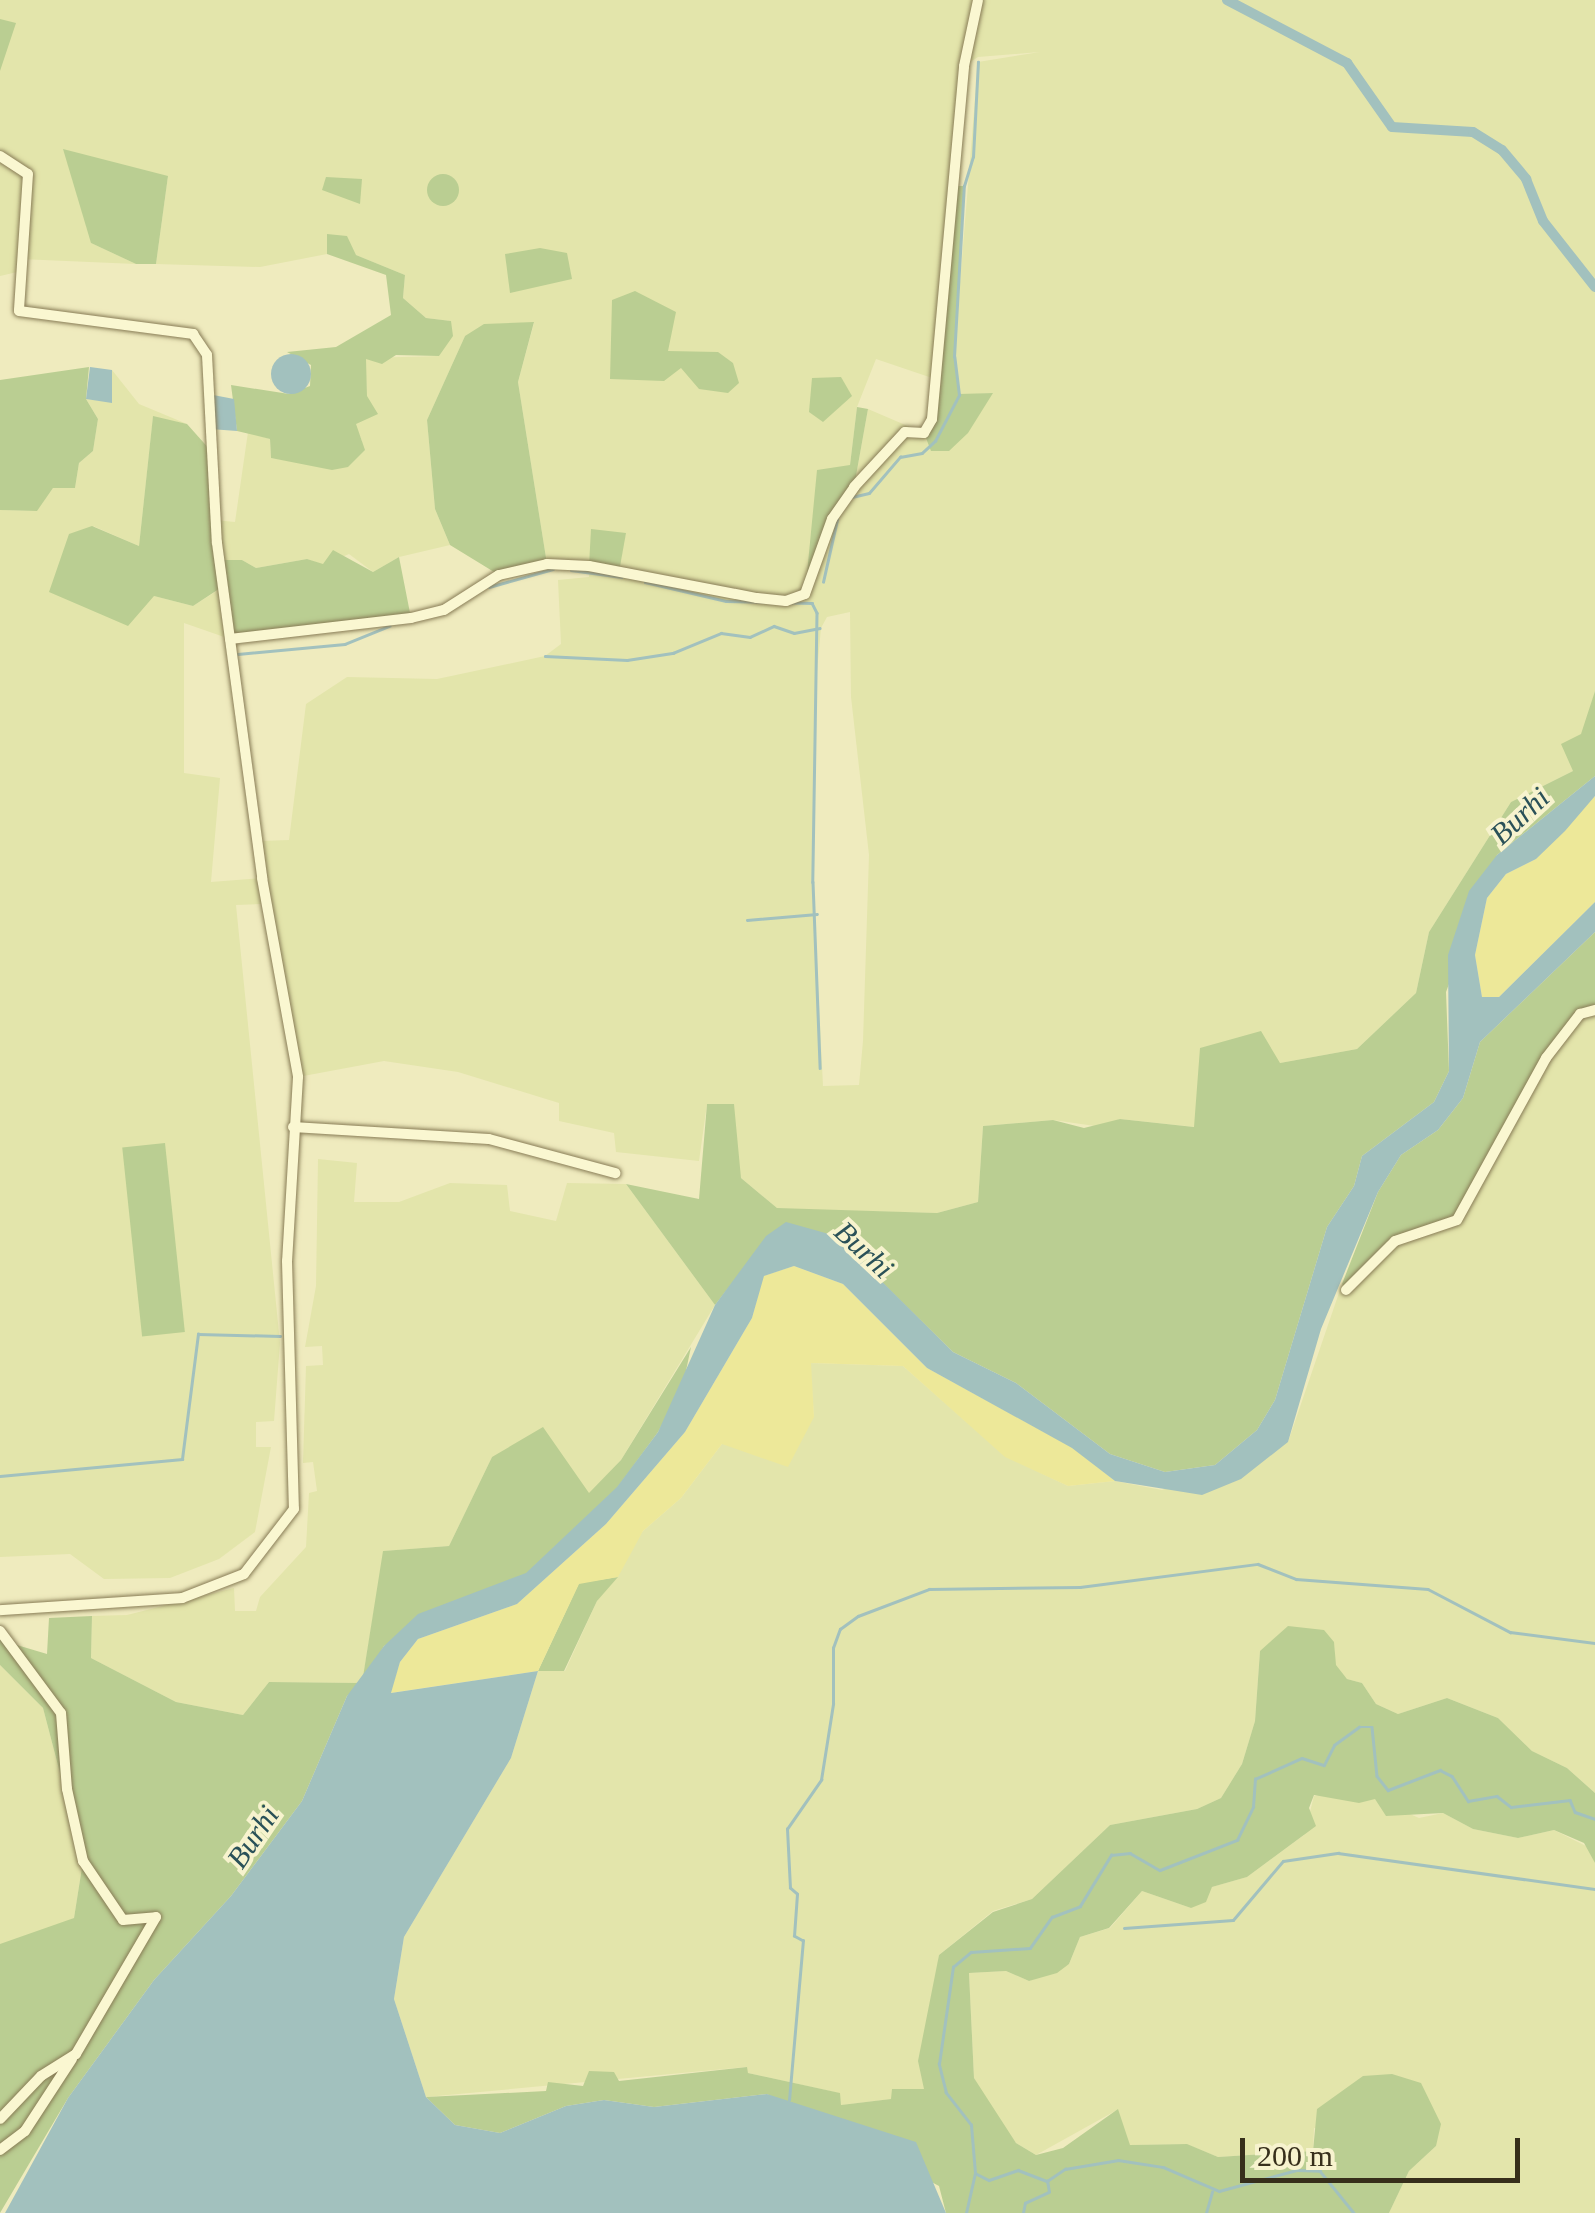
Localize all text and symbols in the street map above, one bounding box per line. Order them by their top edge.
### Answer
water label: Burhi [1483,780,1557,852]
water label: Burhi [827,1214,901,1286]
water label: Burhi [219,1799,287,1875]
scale bar [1245,2118,1525,2180]
text: 200 m [1257,2139,1333,2172]

